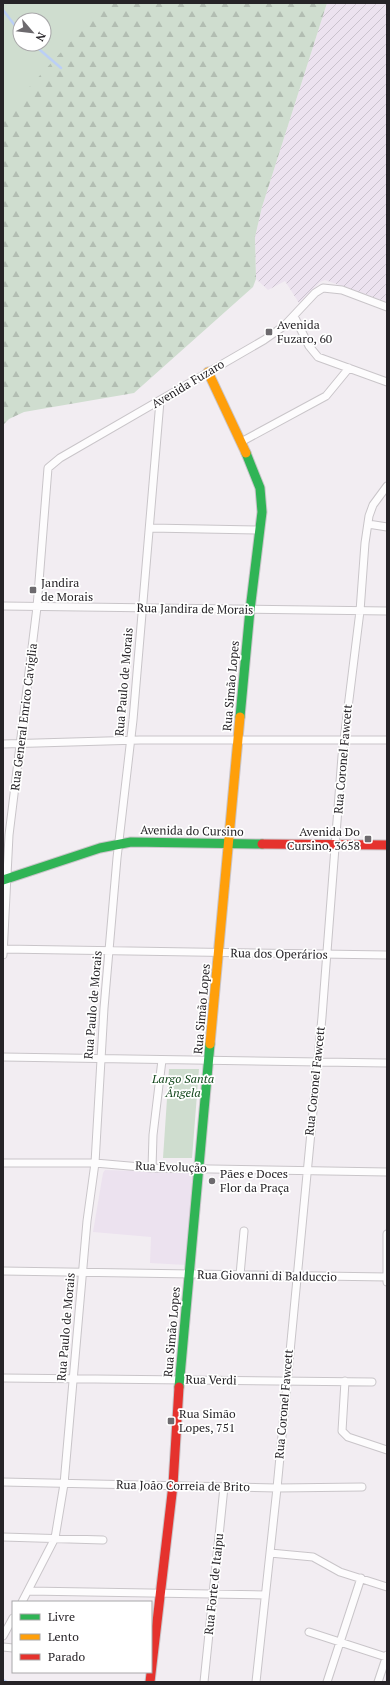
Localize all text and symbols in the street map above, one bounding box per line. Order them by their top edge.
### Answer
north arrow [12,12,52,52]
text: N [32,30,49,44]
place label: Avenida Fuzaro, 60 [277,317,332,346]
marker: Avenida Fuzaro, 60 [264,327,274,337]
street label: Avenida Fuzaro [149,356,227,411]
place label: Jandira de Morais [41,575,93,604]
marker: Jandira de Morais [28,585,38,595]
street label: Rua Jandira de Morais [136,600,254,617]
street label: Rua Paulo de Morais [111,627,136,737]
street label: Rua Simão Lopes [219,640,242,732]
street label: Rua General Enrico Caviglia [7,642,40,792]
street label: Rua Coronel Fawcett [330,703,355,814]
street label: Avenida do Cursino [140,822,244,839]
place label: Avenida Do Cursino, 3658 [287,824,360,853]
marker: Avenida Do Cursino, 3658 [363,834,373,844]
street label: Rua dos Operários [230,945,328,962]
street label: Rua Paulo de Morais [80,950,105,1060]
street label: Rua Simão Lopes [190,963,213,1055]
street label: Rua Coronel Fawcett [301,1025,328,1136]
park label: Largo Santa Ângela [151,1071,214,1100]
street label: Rua Evolução [135,1158,208,1175]
place label: Pães e Doces Flor da Praça [220,1166,289,1195]
marker: Pães e Doces Flor da Praça [207,1176,217,1186]
street label: Rua Giovanni di Balduccio [197,1267,337,1284]
street label: Rua Paulo de Morais [53,1272,78,1382]
street label: Rua Simão Lopes [160,1286,183,1378]
street label: Rua Coronel Fawcett [271,1348,296,1459]
street label: Rua Verdi [185,1372,237,1387]
place label: Rua Simão Lopes, 751 [179,1406,236,1435]
marker: Rua Simão Lopes, 751 [166,1416,176,1426]
street label: Rua João Correia de Brito [116,1477,251,1494]
street label: Rua Forte de Itaipu [201,1532,226,1636]
legend [12,1601,152,1673]
text: Livre [48,1609,75,1624]
text: Lento [48,1629,79,1644]
text: Parado [48,1649,86,1664]

